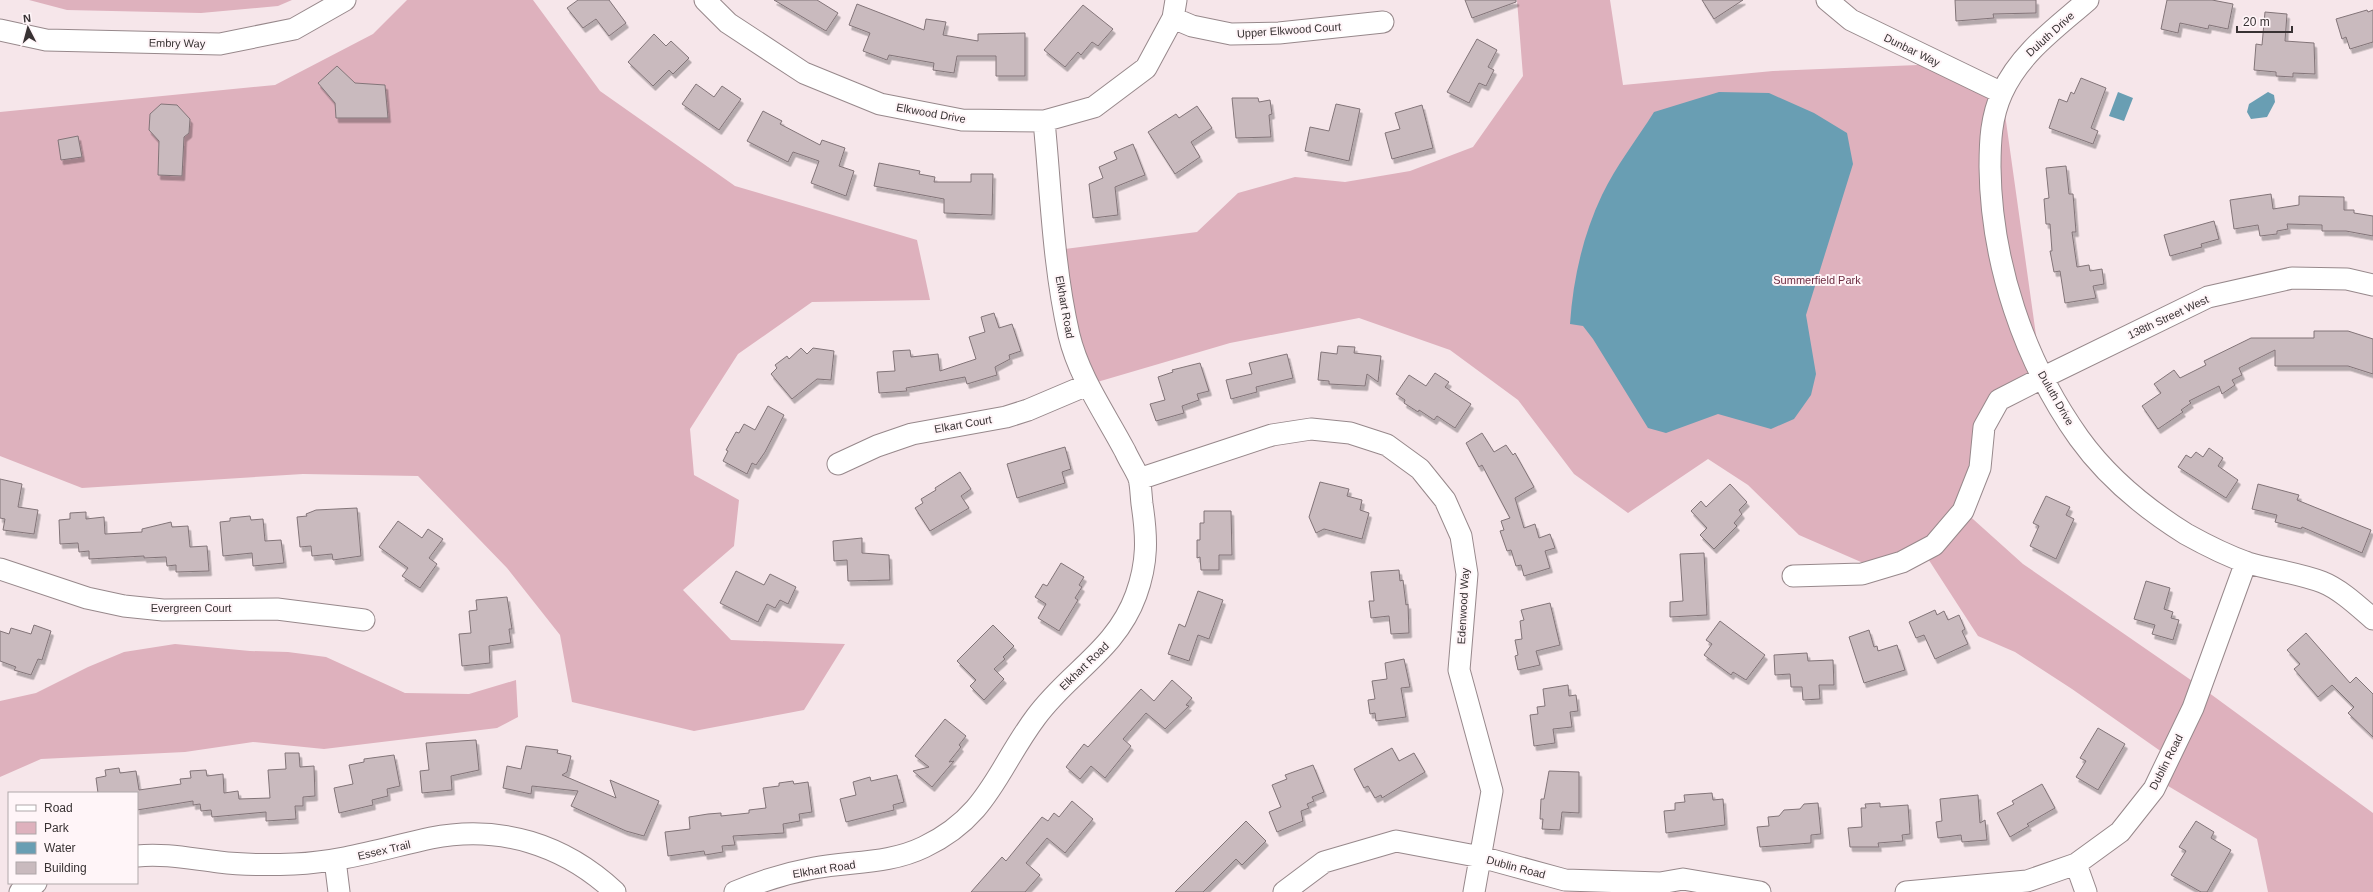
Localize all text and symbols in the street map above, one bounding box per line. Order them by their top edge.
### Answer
north arrow [8,8,48,48]
scale bar [2237,8,2292,34]
street label: Duluth Drive [2023,9,2077,59]
text: N [22,12,32,24]
text: 20 m [2243,15,2270,29]
street label: Upper Elkwood Court [1236,20,1342,40]
street label: Dunbar Way [1882,31,1942,69]
street label: Embry Way [149,37,206,50]
street label: Elkwood Drive [895,101,967,125]
park label: Summerfield Park [1773,274,1861,286]
street label: Elkhart Road [1054,275,1076,339]
street label: 138th Street West [2126,293,2210,341]
street label: Duluth Drive [2036,369,2076,427]
street label: Elkart Court [933,413,993,435]
street label: Edenwood Way [1455,567,1471,645]
street label: Evergreen Court [151,602,231,614]
street label: Elkhart Road [1057,640,1111,692]
street label: Dublin Road [2147,732,2185,792]
legend [8,792,138,884]
text: Road [44,801,73,815]
text: Park [44,821,70,835]
street label: Essex Trail [356,838,412,862]
text: Water [44,841,76,855]
street label: Dublin Road [1485,853,1547,881]
street label: Elkhart Road [792,858,856,880]
text: Building [44,861,87,875]

